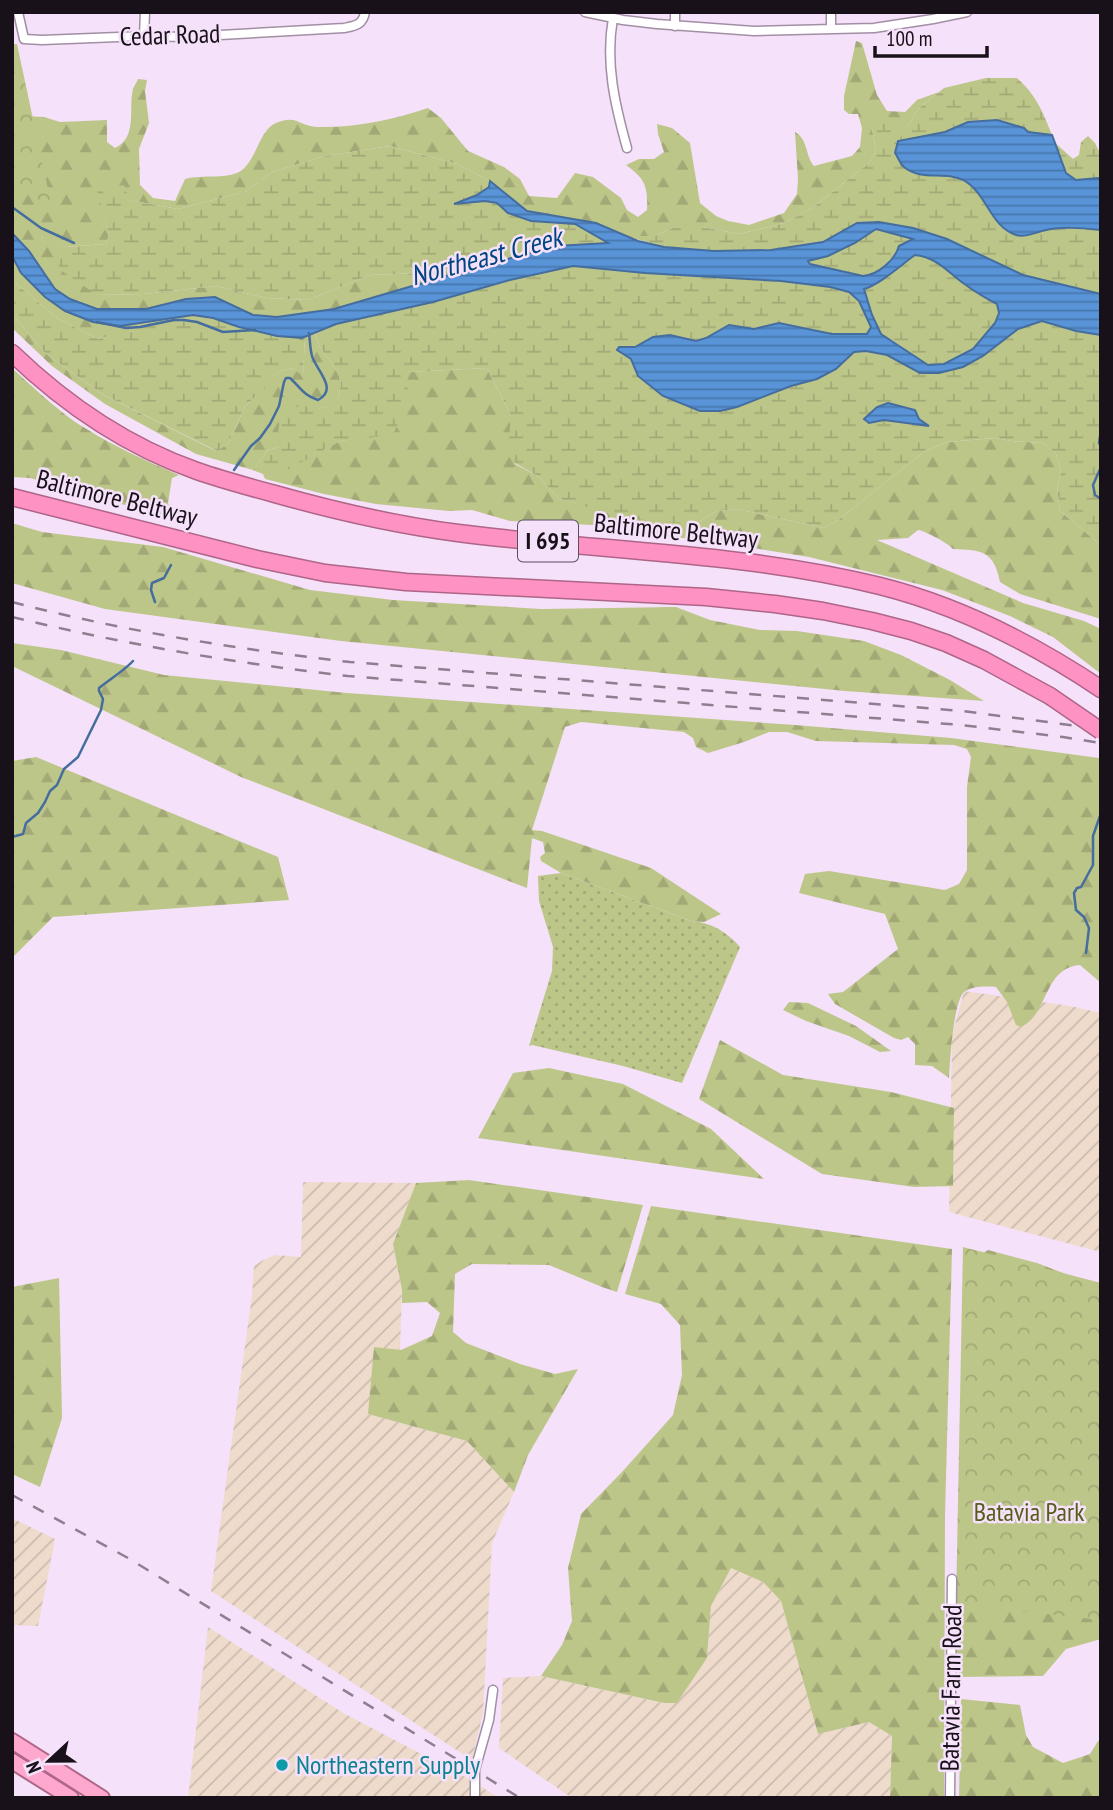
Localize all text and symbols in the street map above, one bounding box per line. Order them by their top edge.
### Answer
scale bar [875,14,987,58]
street label: Cedar Road [119,16,221,53]
text: 100 m [886,25,932,52]
water label: Northeast Creek [406,217,569,293]
street label: Baltimore Beltway [33,462,201,534]
street label: Baltimore Beltway [592,505,760,556]
road number: I 695 [518,520,578,562]
park label: Batavia Park [974,1495,1084,1528]
street label: Batavia Farm Road [933,1604,968,1772]
north arrow [14,1726,84,1796]
place label: Northeastern Supply [296,1748,480,1781]
marker: Northeastern Supply [274,1757,290,1773]
text: N [20,1758,46,1777]

